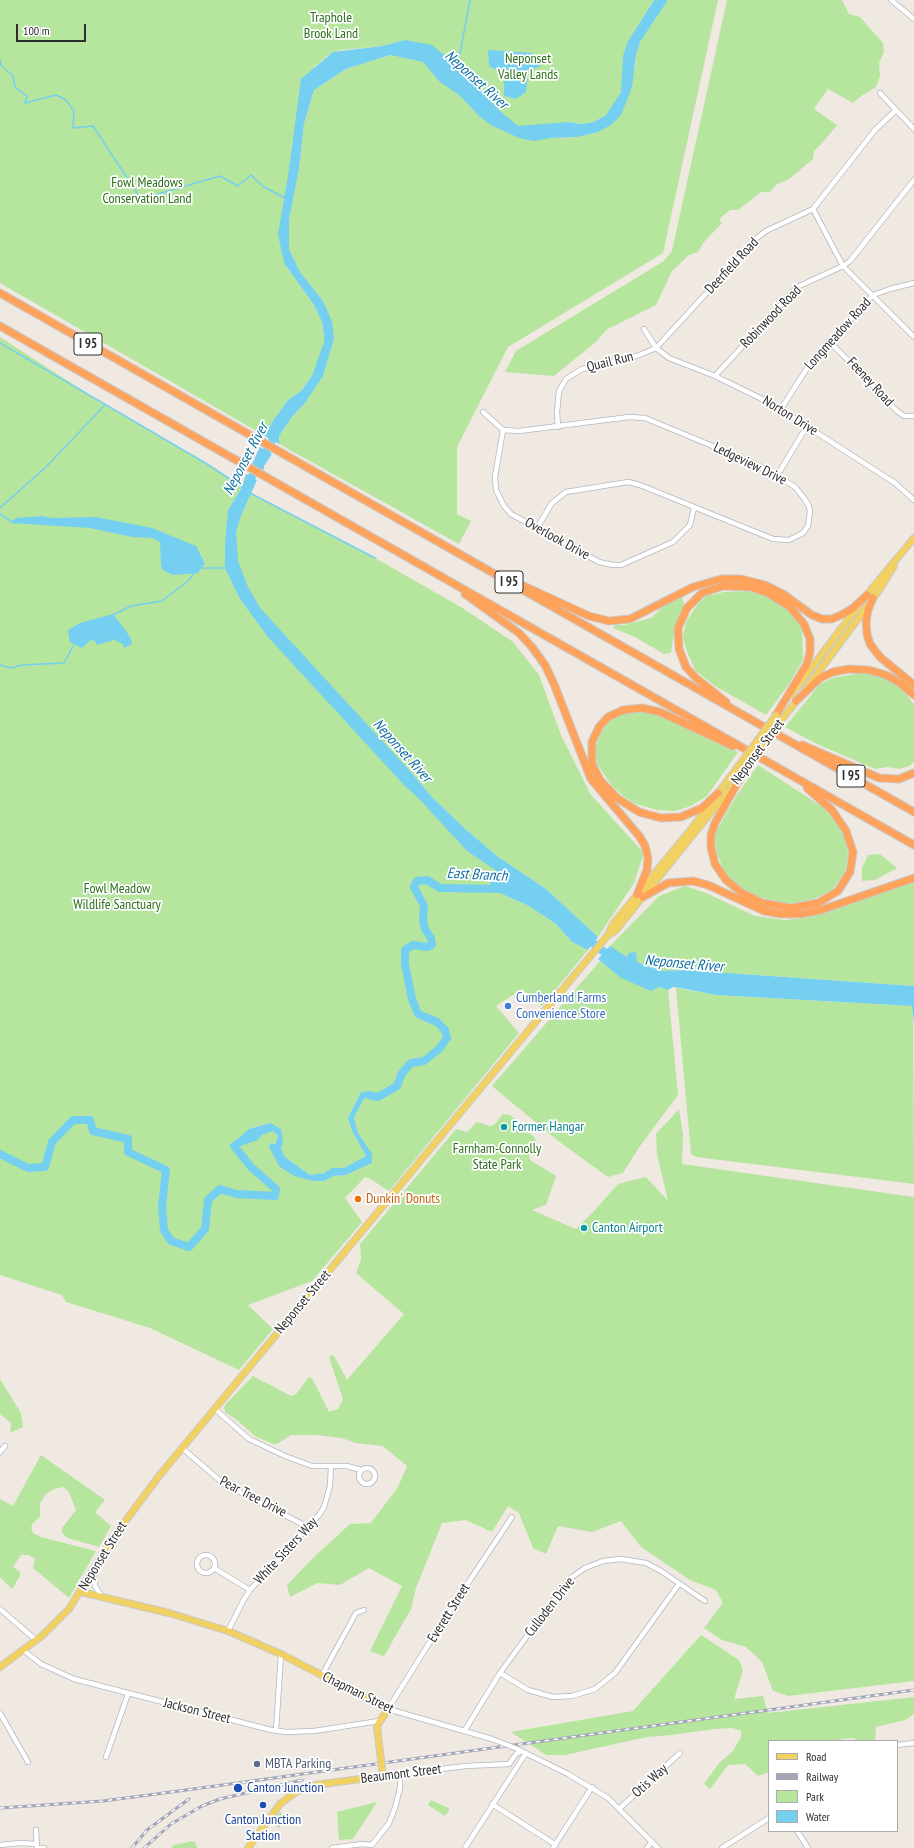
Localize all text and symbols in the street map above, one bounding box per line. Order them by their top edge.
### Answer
park label: Traphole Brook Land [304,10,358,42]
scale bar [18,16,88,42]
text: 100 m [23,23,50,38]
water label: Neponset River [441,47,511,113]
park label: Neponset Valley Lands [498,51,558,84]
park label: Fowl Meadows Conservation Land [102,175,192,208]
street label: Deerfield Road [702,234,762,298]
street label: Robinwood Road [737,282,805,352]
street label: Longmeadow Road [801,295,875,373]
road number: I 95 [74,333,102,355]
street label: Quail Run [585,348,635,376]
street label: Feeney Road [843,354,897,410]
street label: Norton Drive [759,392,821,440]
water label: Neponset River [220,420,272,498]
street label: Ledgeview Drive [711,439,789,489]
street label: Overlook Drive [522,514,592,564]
road number: I 95 [495,571,523,593]
water label: Neponset River [369,716,435,786]
street label: Neponset Street [728,716,788,788]
road number: I 95 [837,765,865,787]
water label: East Branch [446,864,508,886]
park label: Fowl Meadow Wildlife Sanctuary [73,881,161,914]
water label: Neponset River [644,952,724,976]
place label: Cumberland Farms Convenience Store [516,990,606,1022]
marker: Cumberland Farms Convenience Store [503,1001,513,1011]
place label: Former Hangar [512,1119,584,1135]
marker: Former Hangar [499,1122,509,1132]
park label: Farnham-Connolly State Park [453,1141,541,1174]
place label: Dunkin' Donuts [366,1191,440,1207]
marker: Dunkin' Donuts [353,1194,363,1204]
place label: Canton Airport [592,1220,663,1236]
marker: Canton Airport [579,1223,589,1233]
street label: Neponset Street [272,1267,334,1337]
street label: Pear Tree Drive [217,1473,289,1521]
street label: White Sisters Way [251,1514,321,1588]
street label: Neponset Street [75,1519,131,1593]
street label: Culloden Drive [521,1574,579,1640]
street label: Everett Street [424,1580,474,1646]
street label: Chapman Street [320,1669,396,1717]
street label: Jackson Street [162,1695,232,1727]
legend [768,1740,898,1832]
text: Road [806,1749,826,1764]
place label: MBTA Parking [265,1756,331,1772]
marker: MBTA Parking [252,1759,262,1769]
street label: Beaumont Street [360,1761,442,1787]
street label: Otis Way [629,1761,671,1801]
text: Railway [806,1769,838,1784]
place label: Canton Junction [247,1780,324,1796]
marker: Canton Junction [232,1782,244,1794]
text: Park [806,1789,824,1804]
marker: Canton Junction Station [258,1800,268,1810]
text: Water [806,1809,830,1824]
place label: Canton Junction Station [225,1812,301,1844]

